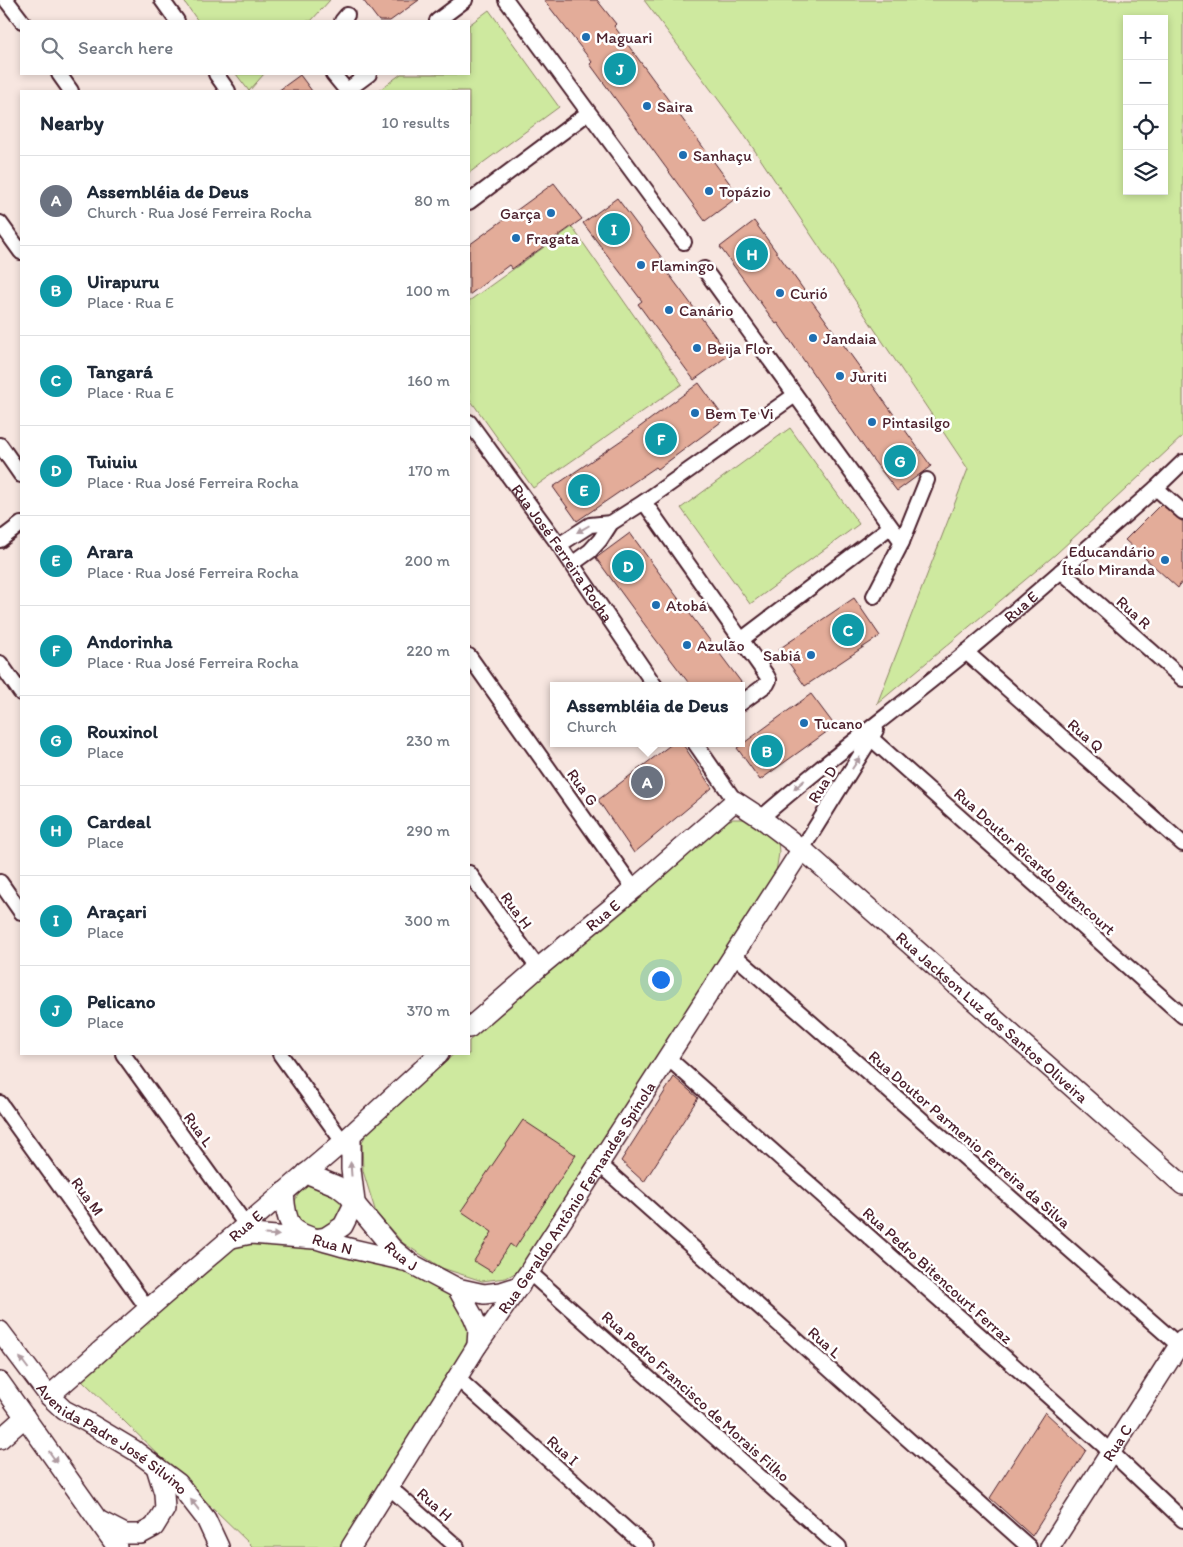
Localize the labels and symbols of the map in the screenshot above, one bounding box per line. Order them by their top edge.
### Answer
place label: Maguari [596,28,652,47]
marker: Maguari [580,31,592,43]
pin: J [604,50,636,88]
place label: Saira [657,97,694,116]
marker: Saira [641,100,653,112]
place label: Sanhaçu [693,146,752,165]
marker: Sanhaçu [677,149,689,161]
place label: Topázio [719,182,771,201]
marker: Topázio [703,185,715,197]
place label: Garça [500,204,541,223]
marker: Garça [545,207,557,219]
pin: I [598,210,630,248]
place label: Fragata [526,229,580,248]
marker: Fragata [510,232,522,244]
pin: H [736,235,768,273]
place label: Flamingo [651,256,714,275]
marker: Flamingo [635,259,647,271]
place label: Curió [790,284,828,303]
marker: Curió [774,287,786,299]
place label: Canário [679,301,733,320]
marker: Canário [663,304,675,316]
place label: Jandaia [823,329,877,348]
marker: Jandaia [807,332,819,344]
place label: Beija Flor [707,339,773,358]
marker: Beija Flor [691,342,703,354]
place label: Juriti [850,367,887,386]
marker: Juriti [834,370,846,382]
place label: Bem Te Vi [705,404,774,423]
marker: Bem Te Vi [689,407,701,419]
place label: Pintasilgo [882,413,950,432]
marker: Pintasilgo [866,416,878,428]
pin: F [645,420,677,458]
pin: G [884,442,916,480]
pin: E [568,471,600,509]
street label: Rua José Ferreira Rocha [508,480,618,626]
one-way arrow [575,525,590,533]
place label: Educandário Ítalo Miranda [1062,542,1155,579]
pin: D [612,547,644,585]
marker: Educandário Ítalo Miranda [1159,554,1171,566]
street label: Rua E [1000,587,1042,626]
street label: Rua R [1112,592,1155,633]
place label: Atobá [666,596,708,615]
marker: Atobá [650,599,662,611]
pin: C [832,611,864,649]
place label: Azulão [697,636,745,655]
marker: Azulão [681,639,693,651]
place label: Sabiá [763,646,802,665]
marker: Sabiá [805,649,817,661]
place label: Tucano [814,714,863,733]
street label: Rua Q [1064,715,1108,756]
marker: Tucano [798,717,810,729]
pin: B [751,732,783,770]
one-way arrow [851,756,860,769]
street label: Rua D [804,762,841,806]
pin: A [631,763,663,801]
street label: Rua G [563,765,602,810]
one-way arrow [793,779,805,790]
street label: Rua Doutor Ricardo Bitencourt [950,784,1119,939]
street label: Rua H [497,888,536,932]
street label: Rua E [582,896,624,935]
street label: Rua Jackson Luz dos Santos Oliveira [892,928,1092,1107]
your location [648,967,674,993]
street label: Rua Doutor Parmenio Ferreira da Silva [865,1047,1075,1233]
street label: Rua Geraldo Antônio Fernandes Spínola [494,1078,660,1317]
street label: Rua L [180,1108,217,1150]
one-way arrow [347,1160,355,1176]
street label: Rua M [67,1173,108,1219]
street label: Rua Pedro Bitencourt Ferraz [859,1203,1017,1348]
street label: Rua E [225,1206,267,1246]
street label: Rua N [310,1229,354,1259]
one-way arrow [264,1232,280,1240]
street label: Rua J [380,1237,421,1275]
street label: Rua Pedro Francisco de Morais Filho [598,1307,794,1486]
street label: Rua L [804,1323,845,1362]
one-way arrow [19,1357,30,1370]
street label: Avenida Padre José Silvino [32,1379,192,1498]
street label: Rua C [1098,1421,1136,1465]
street label: Rua I [543,1431,582,1469]
one-way arrow [48,1450,58,1464]
street label: Rua H [413,1484,456,1525]
one-way arrow [190,1498,200,1512]

